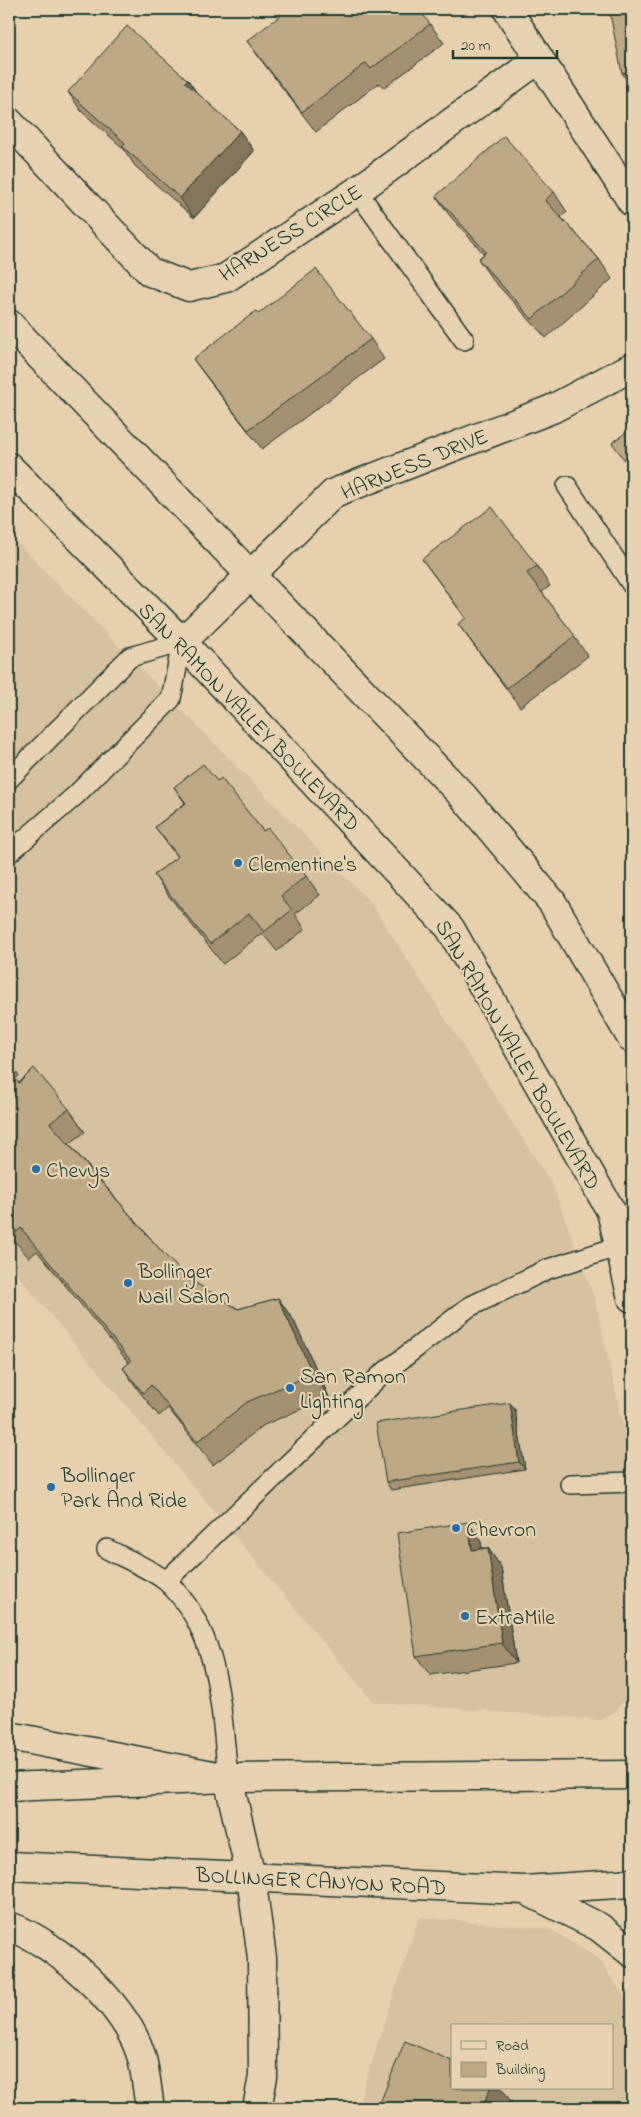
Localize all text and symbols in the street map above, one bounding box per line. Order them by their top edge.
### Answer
scale bar [453,28,557,60]
text: 20 m [461,35,491,57]
street label: HARNESS CIRCLE [214,178,369,291]
street label: HARNESS DRIVE [337,422,494,510]
street label: SAN RAMON VALLEY BOULEVARD [129,596,366,840]
place label: Clementine's [248,850,357,882]
marker: Clementine's [232,857,244,869]
street label: SAN RAMON VALLEY BOULEVARD [426,914,607,1197]
place label: Chevys [46,1156,110,1189]
marker: Chevys [30,1163,42,1175]
place label: Bollinger Nail Salon [137,1257,230,1314]
marker: Bollinger Nail Salon [122,1277,134,1289]
place label: San Ramon Lighting [300,1362,406,1420]
marker: San Ramon Lighting [284,1382,296,1394]
place label: Bollinger Park And Ride [60,1461,187,1518]
marker: Bollinger Park And Ride [45,1481,57,1493]
place label: Chevron [466,1515,536,1547]
marker: Chevron [450,1522,462,1534]
place label: ExtraMile [475,1603,555,1635]
marker: ExtraMile [459,1610,471,1622]
street label: BOLLINGER CANYON ROAD [194,1860,447,1906]
legend [451,2024,614,2090]
text: Road [496,2035,529,2057]
text: Building [495,2059,545,2082]

